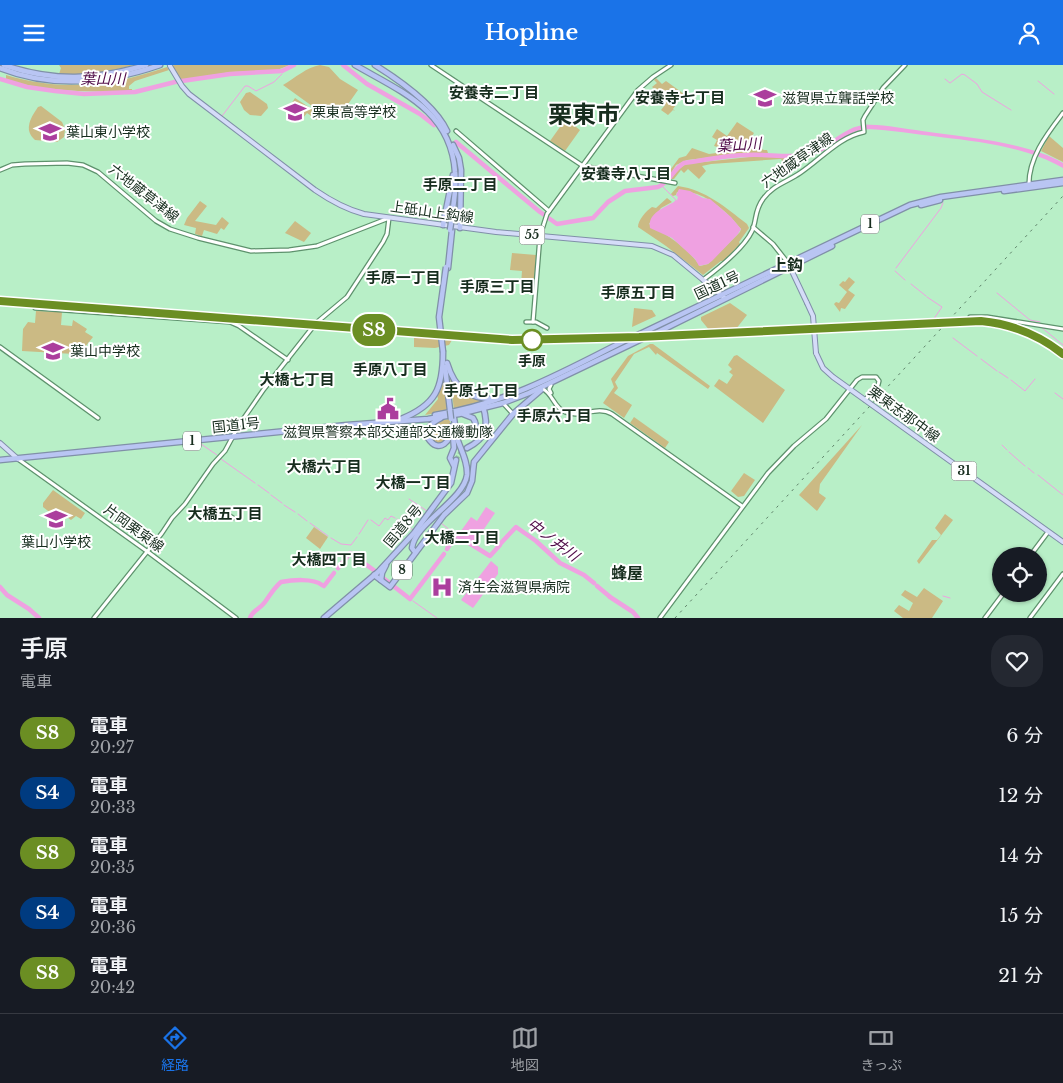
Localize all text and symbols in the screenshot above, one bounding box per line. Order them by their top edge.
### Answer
icon: menu [20,19,48,47]
text: Hopline [485,19,578,46]
icon: person [1015,19,1043,47]
water label: 葉山川 [80,69,127,88]
district label: 安養寺二丁目 [449,83,539,102]
school or university icon: 滋賀県立聾話学校 [752,85,778,111]
district label: 安養寺七丁目 [635,88,725,107]
place label: 滋賀県立聾話学校 [782,89,894,107]
school or university icon: 栗東高等学校 [282,99,308,125]
district label: 栗東市 [548,100,620,129]
place label: 栗東高等学校 [312,103,396,121]
school or university icon: 葉山東小学校 [37,119,63,145]
place label: 葉山東小学校 [66,123,150,141]
street label: 六地蔵草津線 [757,129,837,191]
water label: 葉山川 [716,133,764,156]
street label: 六地蔵草津線 [105,160,183,226]
district label: 安養寺八丁目 [581,164,671,183]
district label: 手原二丁目 [422,175,498,194]
street label: 上砥山上鈎線 [389,197,475,227]
road number: 1 [861,215,879,233]
road number: 55 [520,225,544,245]
district label: 上鈎 [771,255,803,275]
street label: 国道1号 [691,267,743,303]
district label: 手原一丁目 [365,268,441,287]
district label: 手原三丁目 [459,277,535,296]
district label: 手原五丁目 [600,283,676,302]
line badge: S8 [352,314,396,346]
text: S8 [362,319,386,341]
marker: 手原 [521,329,543,351]
school or university icon: 葉山中学校 [40,338,66,364]
place label: 葉山中学校 [70,342,140,360]
place label: 手原 [518,352,546,370]
district label: 手原八丁目 [352,360,428,379]
district label: 大橋七丁目 [259,370,335,389]
district label: 手原七丁目 [443,381,519,400]
street label: 栗東志那中線 [865,382,943,446]
public building icon: 滋賀県警察本部交通部交通機動隊 [375,396,401,422]
district label: 手原六丁目 [516,406,592,425]
street label: 国道1号 [211,414,261,436]
place label: 滋賀県警察本部交通部交通機動隊 [283,423,493,441]
road number: 1 [183,431,201,451]
district label: 大橋六丁目 [286,457,362,476]
road number: 31 [952,461,976,481]
district label: 大橋一丁目 [375,473,451,492]
street label: 片岡栗東線 [100,500,168,556]
street label: 国道8号 [380,501,426,551]
district label: 大橋五丁目 [187,504,263,523]
school or university icon: 葉山小学校 [43,506,69,532]
water label: 中ノ井川 [524,514,585,566]
district label: 大橋二丁目 [424,528,500,547]
place label: 葉山小学校 [21,533,91,551]
map controls [992,547,1047,602]
button: locate [992,547,1047,602]
district label: 大橋四丁目 [291,550,367,569]
road number: 8 [392,561,412,579]
district label: 蜂屋 [611,563,643,583]
hospital icon: 済生会滋賀県病院 [429,574,455,600]
place label: 済生会滋賀県病院 [458,578,570,596]
text: 手原 [20,634,68,663]
button: heart [991,635,1043,687]
text: 電車 [20,671,52,691]
text: 電車 [90,714,128,737]
text: S8 [36,722,59,744]
text: 6 分 [1006,724,1043,747]
text: 20:27 [90,737,134,757]
text: 電車 [90,774,128,797]
text: S4 [36,782,59,804]
text: 12 分 [998,784,1043,807]
text: 20:33 [90,797,136,817]
text: 電車 [90,834,128,857]
text: S8 [36,842,59,864]
text: 14 分 [999,844,1043,867]
text: 20:35 [90,857,135,877]
text: 電車 [90,894,128,917]
text: S4 [36,902,59,924]
text: 15 分 [999,904,1043,927]
text: 20:36 [90,917,136,937]
text: 電車 [90,954,128,977]
text: S8 [36,962,59,984]
text: 21 分 [998,964,1043,987]
text: 20:42 [90,977,135,997]
tab: 経路 [161,1024,189,1074]
tab: 地図 [511,1024,539,1074]
tab: きっぷ [861,1024,902,1074]

